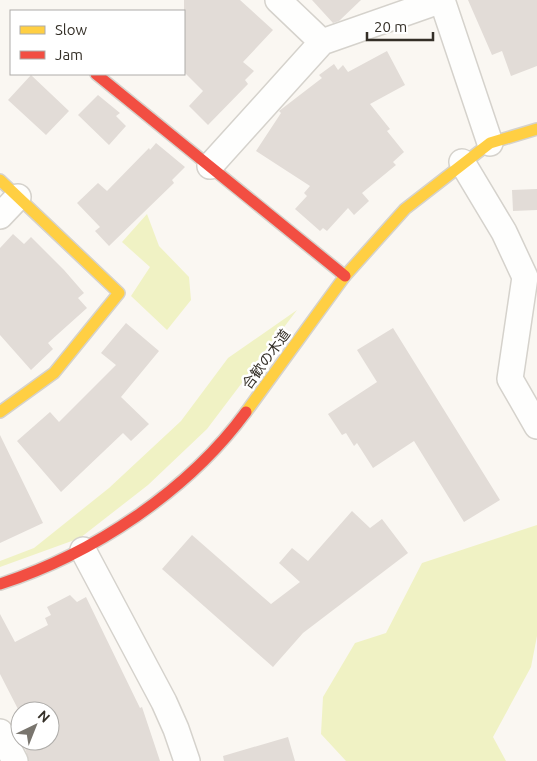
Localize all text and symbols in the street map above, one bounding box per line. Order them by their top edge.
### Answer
legend [10,10,185,75]
scale bar [367,10,433,42]
text: 20 m [374,18,407,35]
text: Slow [55,21,88,38]
text: Jam [55,46,83,63]
street label: 合歓の木道 [239,326,293,392]
north arrow [10,701,60,751]
text: N [35,707,53,726]

